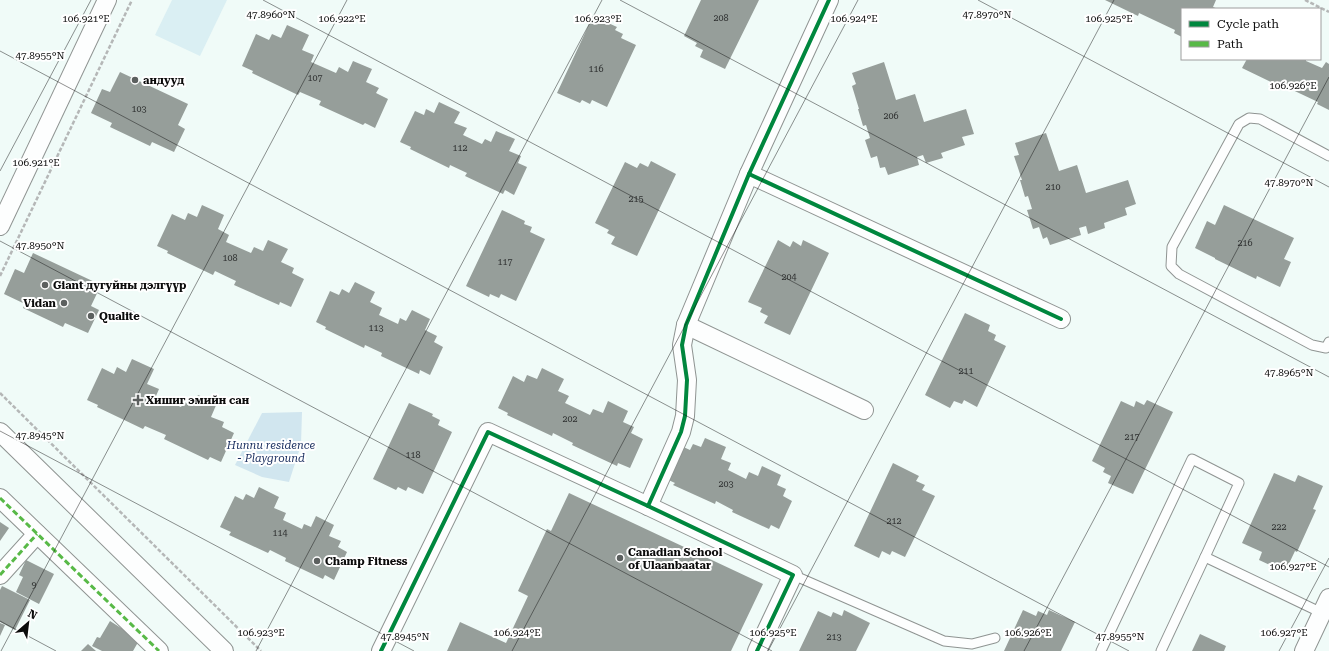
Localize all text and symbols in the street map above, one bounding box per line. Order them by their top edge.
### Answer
legend [1181,8,1321,60]
text: 47.8960°N [246,9,296,20]
text: 47.8970°N [962,9,1012,20]
text: 106.921°E [62,13,110,24]
text: 106.922°E [318,13,366,24]
text: 106.923°E [574,13,622,24]
house number: 208 [713,13,729,23]
text: 106.924°E [830,13,878,24]
text: 106.925°E [1085,13,1133,24]
text: Cycle path [1217,17,1279,31]
text: Path [1217,37,1243,51]
text: 47.8955°N [15,50,65,61]
house number: 116 [588,64,604,74]
house number: 107 [307,73,323,83]
place label: андууд [143,74,184,87]
marker: андууд [130,75,140,85]
text: 106.926°E [1269,80,1317,91]
house number: 103 [131,104,147,114]
house number: 206 [883,111,899,121]
house number: 112 [452,143,468,153]
text: 106.921°E [12,157,60,168]
text: 47.8970°N [1264,177,1314,188]
house number: 210 [1045,182,1061,192]
house number: 215 [628,194,644,204]
house number: 216 [1237,238,1253,248]
text: 47.8950°N [15,240,65,251]
house number: 108 [222,253,238,263]
house number: 117 [497,257,513,267]
house number: 204 [781,272,797,282]
place label: Giant дугуйны дэлгүүр [53,279,187,292]
marker: Giant дугуйны дэлгүүр [40,280,50,290]
place label: Vidan [23,297,57,310]
marker: Vidan [59,298,69,308]
place label: Qualite [99,310,140,323]
marker: Qualite [86,311,96,321]
house number: 113 [368,323,384,333]
house number: 211 [958,366,974,376]
text: 47.8965°N [1264,367,1314,378]
place label: Хишиг эмийн сан [146,394,250,407]
marker: Хишиг эмийн сан [133,395,143,405]
house number: 202 [562,414,578,424]
text: 47.8945°N [15,430,65,441]
house number: 217 [1124,432,1140,442]
park label: Hunnu residence - Playground [226,439,316,465]
house number: 118 [405,450,421,460]
house number: 203 [718,479,734,489]
house number: 212 [886,516,902,526]
house number: 222 [1271,522,1287,532]
house number: 114 [272,528,288,538]
place label: Canadian School of Ulaanbaatar [628,546,723,572]
marker: Canadian School of Ulaanbaatar [615,553,625,563]
place label: Champ Fitness [325,555,408,568]
marker: Champ Fitness [312,556,322,566]
text: 106.927°E [1269,561,1317,572]
house number: 9 [31,580,37,590]
north arrow [8,603,48,643]
text: N [26,607,40,623]
text: 106.923°E [237,627,285,638]
text: 106.924°E [493,627,541,638]
text: 106.925°E [749,627,797,638]
text: 106.926°E [1004,627,1052,638]
text: 106.927°E [1260,627,1308,638]
text: 47.8945°N [380,631,430,642]
text: 47.8955°N [1095,631,1145,642]
house number: 213 [826,632,842,642]

